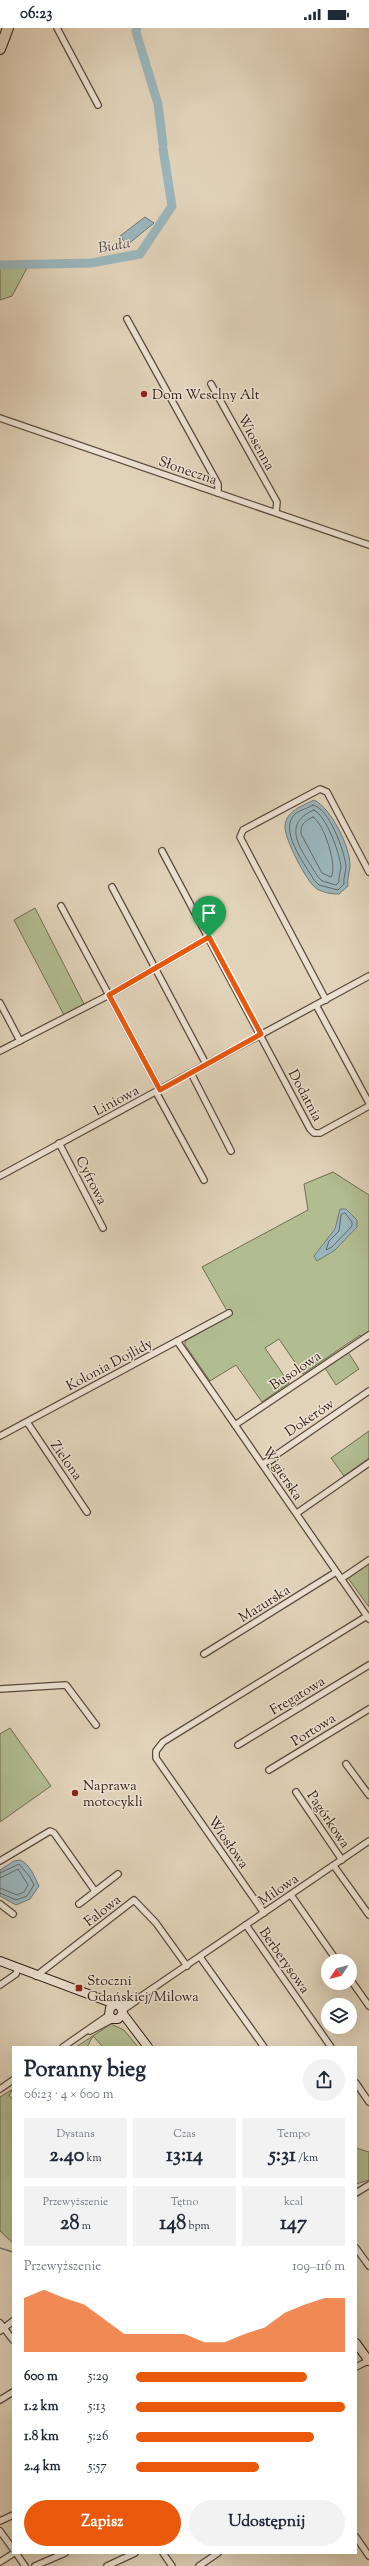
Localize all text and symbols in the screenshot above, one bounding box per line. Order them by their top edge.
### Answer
text: 06:23 [20,4,52,25]
water label: Biała [96,233,132,260]
place label: Dom Weselny Alt [152,386,260,406]
marker: Dom Weselny Alt [139,389,149,399]
street label: Wiosenna [232,411,279,475]
street label: Słoneczna [155,453,220,491]
pin [192,896,226,937]
icon: arrive [198,902,220,924]
street label: Dodatnia [282,1066,327,1126]
street label: Liniowa [91,1081,144,1122]
street label: Cyfrowa [69,1153,111,1209]
street label: Kolonia Dojlidy [63,1335,157,1397]
street label: Busolowa [267,1347,326,1396]
street label: Dokerów [282,1395,339,1442]
street label: Zielona [44,1437,87,1486]
street label: Wigierska [256,1443,307,1505]
street label: Mazurska [235,1581,295,1628]
street label: Fregatowa [267,1672,330,1721]
street label: Portowa [288,1709,341,1752]
place label: Naprawa motocykli [83,1777,143,1813]
marker: Naprawa motocykli [70,1788,80,1798]
street label: Pagórkowa [301,1788,354,1853]
street label: Wiosłowa [202,1813,253,1874]
street label: Milowa [255,1870,304,1911]
street label: Falowa [81,1890,126,1932]
street label: Berberysowa [253,1924,314,1999]
north arrow [321,1954,357,1990]
map controls [321,1954,357,2034]
place label: Stoczni Gdańskiej/Milowa [87,1972,199,2008]
marker: Stoczni Gdańskiej/Milowa [74,1983,84,1993]
button: layers [321,1998,357,2034]
text: Poranny bieg [24,2055,146,2087]
button: share [303,2059,345,2101]
text: 06:23 · 4 × 600 m [24,2086,113,2104]
text: Dystans [56,2126,95,2142]
text: Czas [173,2126,196,2142]
text: Tempo [277,2126,310,2142]
text: 2.40 [49,2142,84,2171]
text: 13:14 [166,2142,203,2171]
text: 5:31 [269,2142,296,2171]
text: km [84,2150,102,2166]
text: /km [296,2150,318,2166]
text: Przewyższenie [43,2194,108,2210]
text: Tętno [170,2194,199,2210]
text: kcal [284,2194,303,2210]
text: 28 [60,2210,79,2239]
text: 148 [159,2210,186,2239]
text: 147 [280,2210,307,2239]
text: m [79,2218,91,2234]
text: bpm [186,2218,210,2234]
text: Przewyższenie [24,2258,101,2276]
text: 109–116 m [292,2258,345,2276]
text: 600 m [24,2368,58,2386]
text: 5:29 [88,2368,108,2386]
text: 1.2 km [24,2398,58,2416]
text: 5:13 [88,2398,106,2416]
text: 1.8 km [24,2428,59,2446]
text: 5:26 [88,2428,108,2446]
text: 2.4 km [24,2458,61,2476]
text: 5:57 [88,2458,107,2476]
button: Zapisz [24,2500,181,2546]
button: Udostępnij [189,2500,345,2546]

